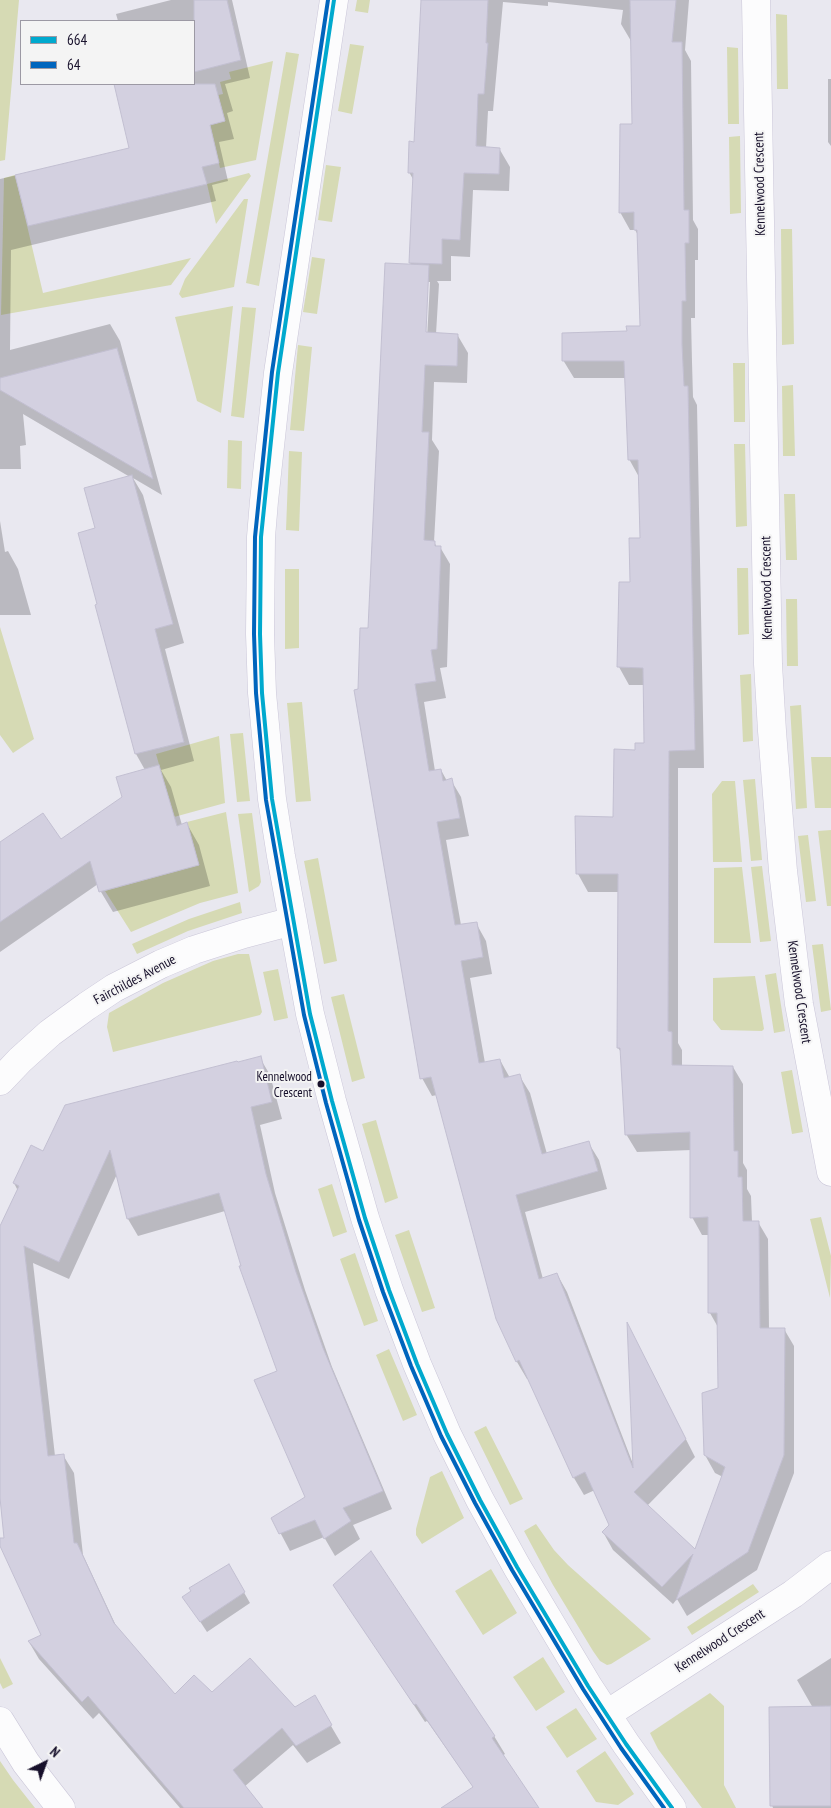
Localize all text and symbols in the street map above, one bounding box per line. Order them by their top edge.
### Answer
legend [20,20,195,85]
text: 664 [67,30,87,49]
text: 64 [67,55,81,74]
street label: Kennelwood Crescent [751,132,769,236]
street label: Kennelwood Crescent [758,536,776,640]
street label: Kennelwood Crescent [783,939,815,1045]
street label: Fairchildes Avenue [91,951,179,1009]
place label: Kennelwood Crescent [257,1069,312,1100]
marker: Kennelwood Crescent [316,1079,326,1089]
street label: Kennelwood Crescent [672,1606,768,1676]
north arrow [20,1738,70,1788]
text: N [46,1743,64,1761]

